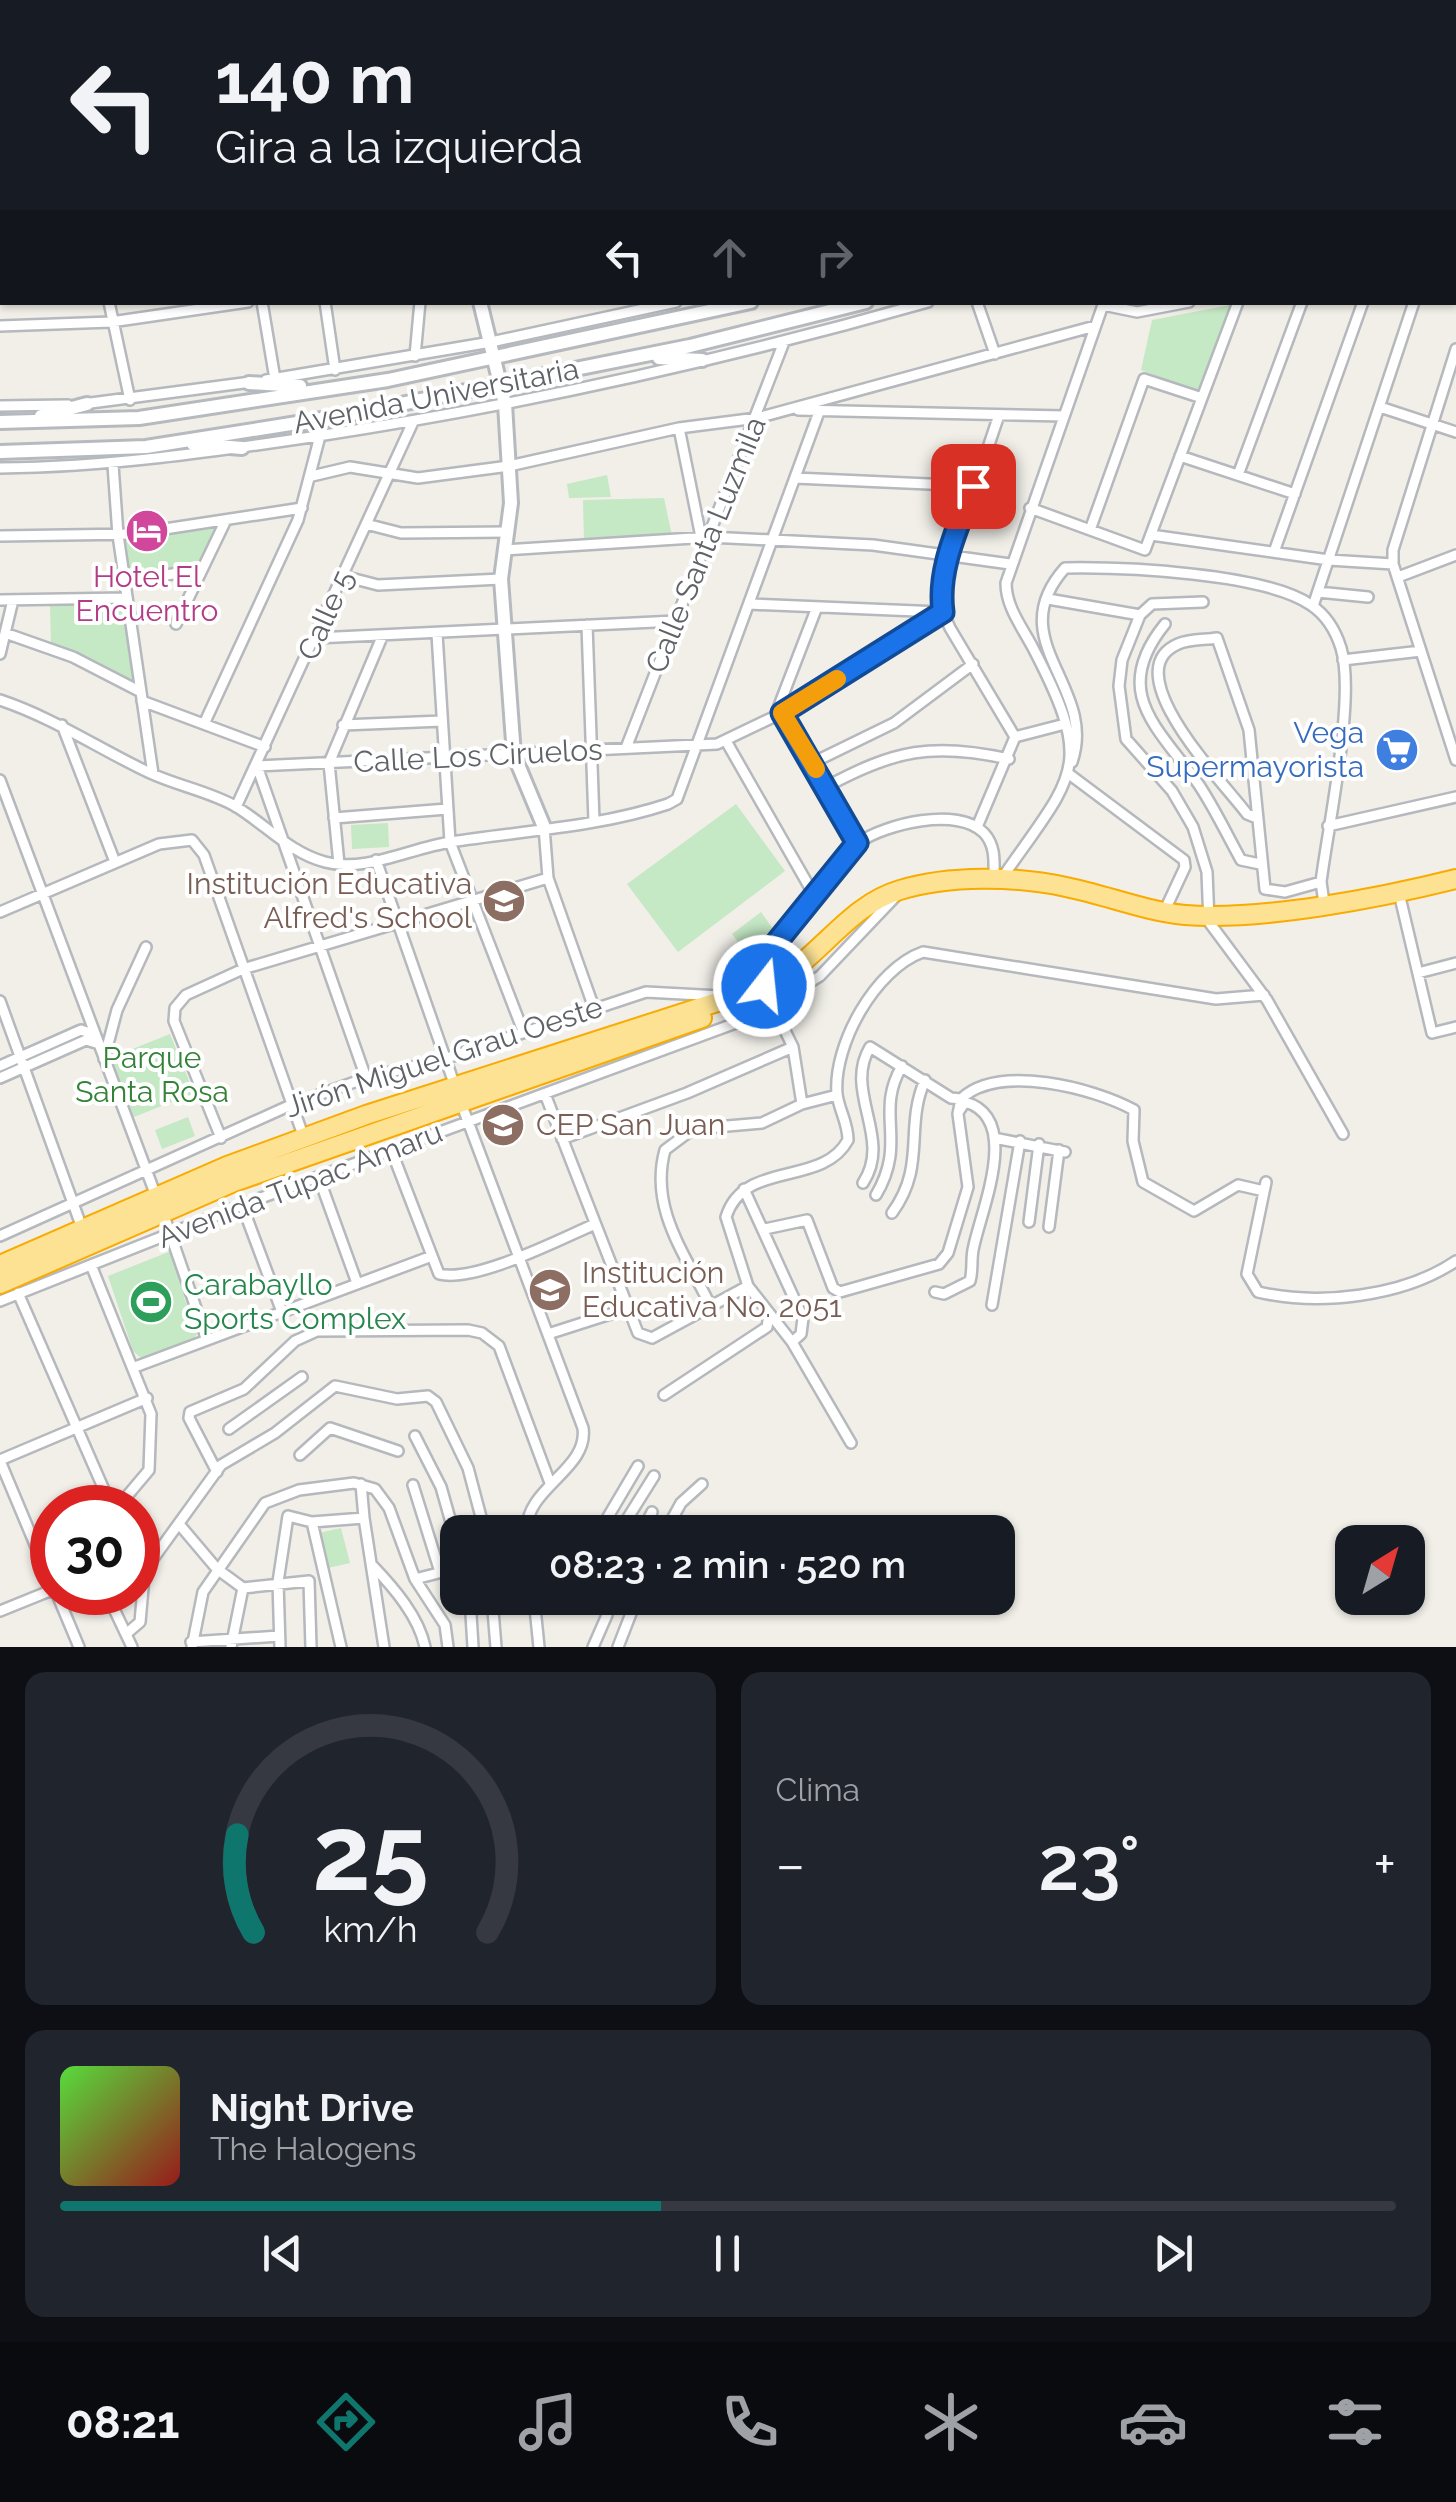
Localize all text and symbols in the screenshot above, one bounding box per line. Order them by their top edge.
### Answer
text: 140 m [215,37,415,119]
icon: left [50,40,180,170]
text: Gira a la izquierda [215,121,583,174]
icon: left [597,230,652,285]
icon: ahead [702,230,757,285]
icon: right [807,230,862,285]
street label: Avenida Universitaria [290,351,582,440]
street label: Calle Santa Luzmila [638,412,773,678]
pin [931,444,1016,529]
icon: arrive [946,459,1001,514]
hotel icon: Hotel El Encuentro [124,508,170,554]
place label: Hotel El Encuentro [76,559,218,628]
street label: Calle 5 [290,564,361,665]
place label: Vega Supermayorista [1146,715,1364,784]
supermarket icon: Vega Supermayorista [1374,727,1420,773]
street label: Calle Los Ciruelos [353,732,603,779]
place label: Institución Educativa Alfred's School [187,866,473,935]
school or university icon: Institución Educativa Alfred's School [481,878,527,924]
position arrow [712,934,816,1038]
street label: Jirón Miguel Grau Oeste [281,989,607,1124]
park label: Parque Santa Rosa [75,1040,229,1109]
school or university icon: CEP San Juan [480,1102,526,1148]
place label: CEP San Juan [536,1107,725,1142]
street label: Avenida Túpac Amaru [152,1114,447,1255]
place label: Institución Educativa No. 2051 [582,1255,842,1324]
place label: Carabayllo Sports Complex [184,1267,406,1336]
school or university icon: Institución Educativa No. 2051 [527,1267,573,1313]
sports icon: Carabayllo Sports Complex [128,1279,174,1325]
speed limit sign: 30 [30,1485,160,1615]
north arrow [1335,1525,1425,1615]
map controls [1335,1525,1425,1615]
text: 08:23 · 2 min · 520 m [549,1542,906,1587]
text: Clima [776,1771,860,1808]
text: 25 [312,1792,428,1914]
text: 23° [1038,1819,1140,1908]
text: − [776,1832,805,1897]
text: + [1373,1832,1396,1897]
text: km/h [323,1908,417,1950]
text: Night Drive [210,2085,414,2130]
text: The Halogens [210,2130,416,2167]
icon: previous [255,2226,310,2281]
icon: pause [700,2226,755,2281]
icon: next [1146,2226,1201,2281]
icon: directions [311,2387,381,2457]
icon: music [513,2387,583,2457]
icon: phone [715,2387,785,2457]
icon: climate [916,2387,986,2457]
icon: car [1118,2387,1188,2457]
icon: filters [1320,2387,1390,2457]
text: 08:21 [66,2396,179,2449]

